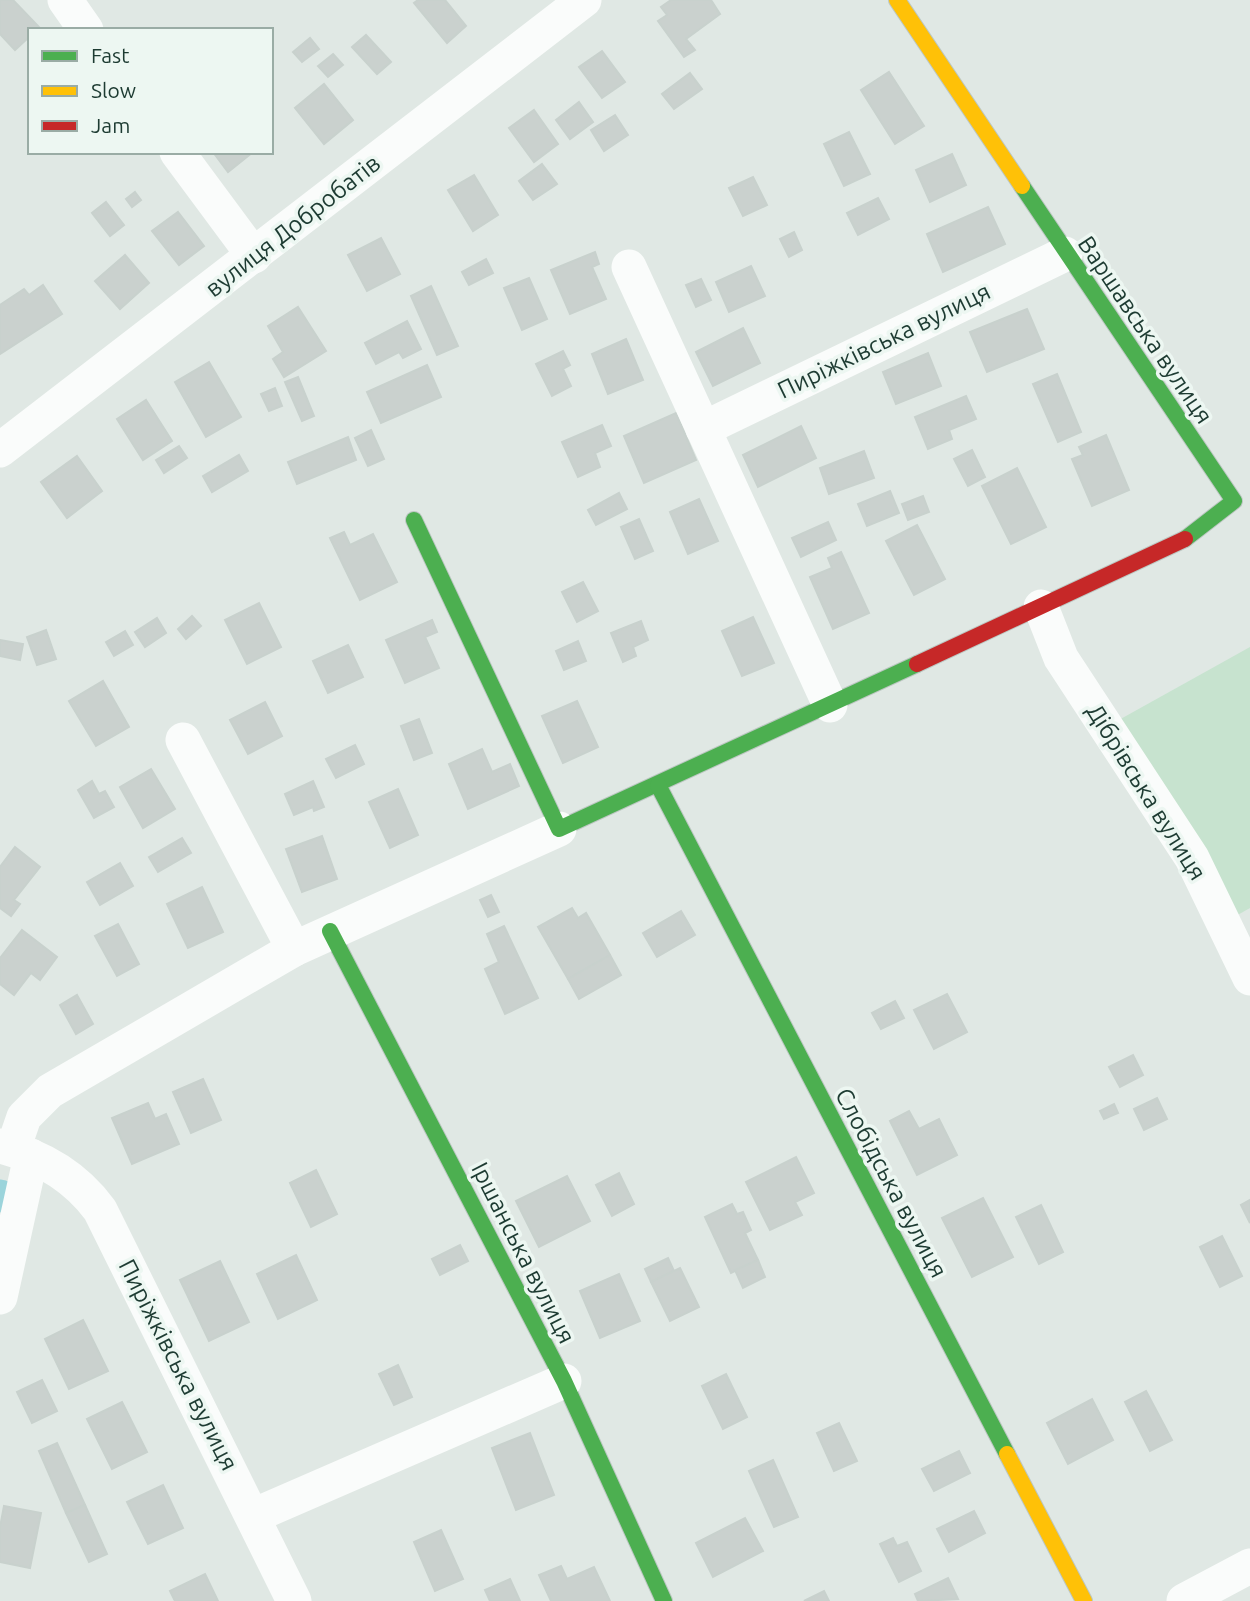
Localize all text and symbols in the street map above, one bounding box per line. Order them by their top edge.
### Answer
legend [28,28,273,154]
text: Fast [91,43,129,67]
text: Slow [91,78,136,102]
text: Jam [91,113,130,137]
street label: вулиця Добробатів [200,149,385,302]
street label: Варшавська вулиця [1073,231,1218,428]
street label: Пиріжківська вулиця [773,277,994,404]
street label: Дібрівська вулиця [1081,699,1212,885]
street label: Слобідська вулиця [830,1084,953,1282]
street label: Іршанська вулиця [466,1158,581,1348]
street label: Пиріжківська вулиця [113,1255,243,1475]

